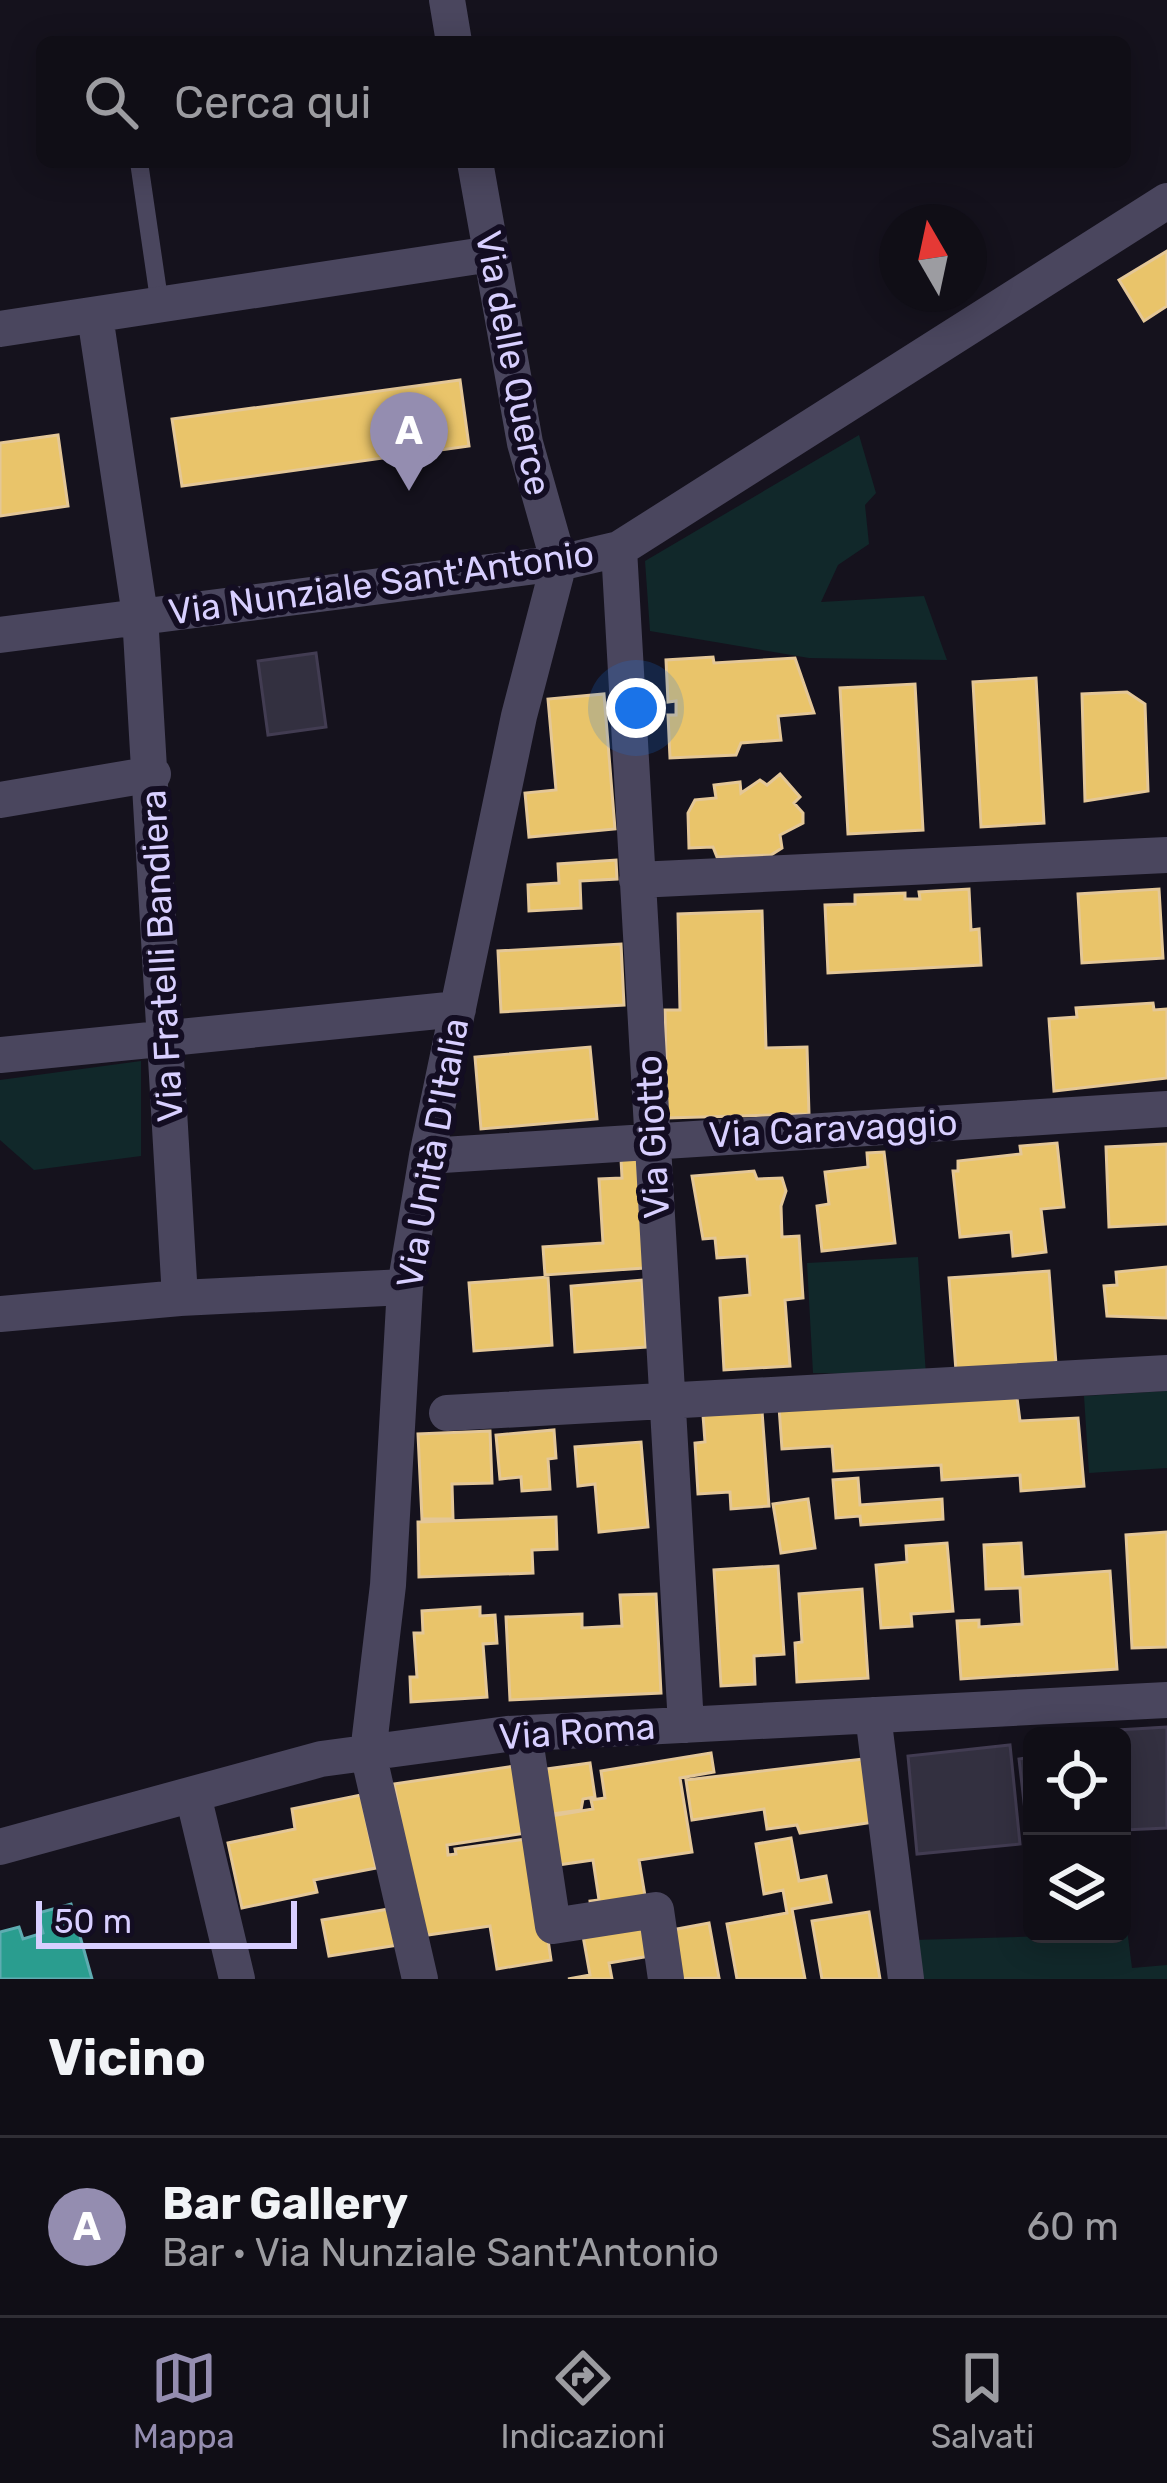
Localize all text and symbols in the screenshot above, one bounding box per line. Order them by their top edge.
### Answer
search box [36,36,1131,168]
icon: search [78,69,144,135]
text: Cerca qui [174,76,371,129]
north arrow [879,204,987,312]
street label: Via delle Querce [467,227,560,499]
pin: A [370,392,448,491]
street label: Via Nunziale Sant'Antonio [166,531,596,634]
your location [606,678,666,738]
street label: Via Fratelli Bandiera [131,789,192,1123]
street label: Via Unità D'Italia [388,1015,477,1291]
street label: Via Giotto [627,1054,678,1220]
street label: Via Caravaggio [708,1101,959,1156]
street label: Via Roma [497,1705,657,1758]
map controls [1023,1727,1131,1943]
button: locate [1023,1727,1131,1835]
button: layers [1023,1835,1131,1943]
scale bar [36,1895,297,1948]
text: 50 m [54,1902,132,1941]
text: Vicino [48,2027,206,2088]
text: Bar Gallery [162,2177,408,2230]
text: A [73,2204,101,2250]
text: 60 m [1026,2204,1119,2250]
text: Bar · Via Nunziale Sant'Antonio [162,2230,719,2276]
tab: Mappa [133,2345,235,2456]
tab: Indicazioni [500,2345,665,2456]
tab: Salvati [931,2345,1034,2456]

